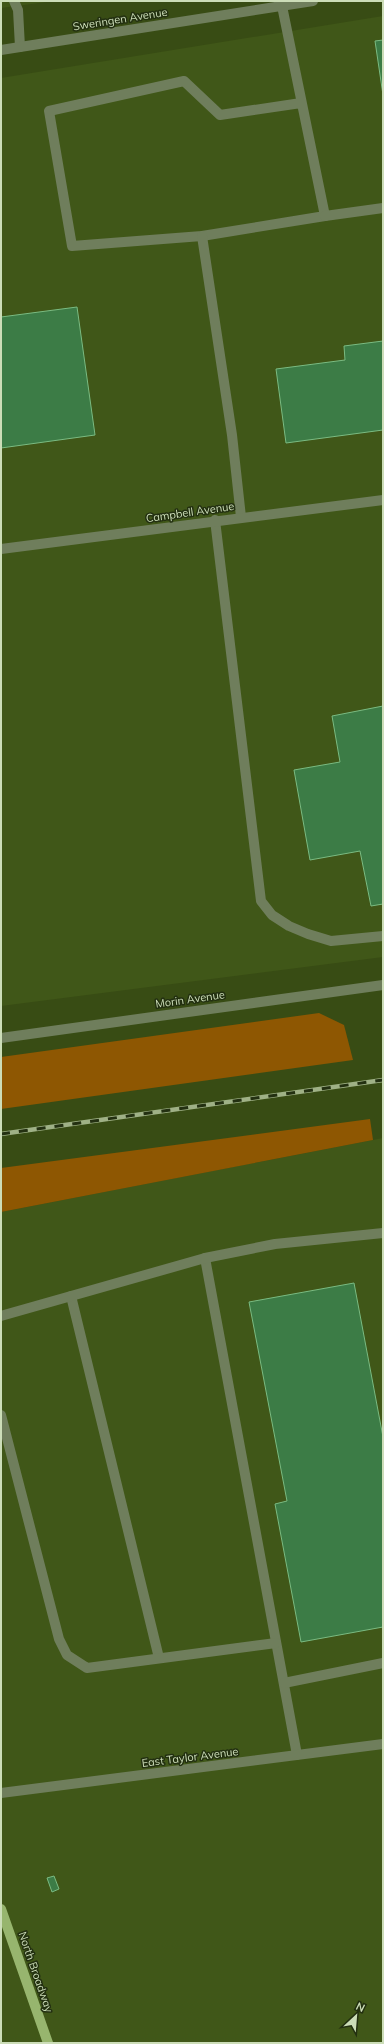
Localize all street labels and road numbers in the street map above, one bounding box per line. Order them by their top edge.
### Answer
street label: Sweringen Avenue [72,5,168,33]
street label: Campbell Avenue [145,499,235,525]
street label: Morin Avenue [154,987,226,1011]
street label: East Taylor Avenue [141,1744,239,1770]
street label: North Broadway [16,1930,56,2014]

